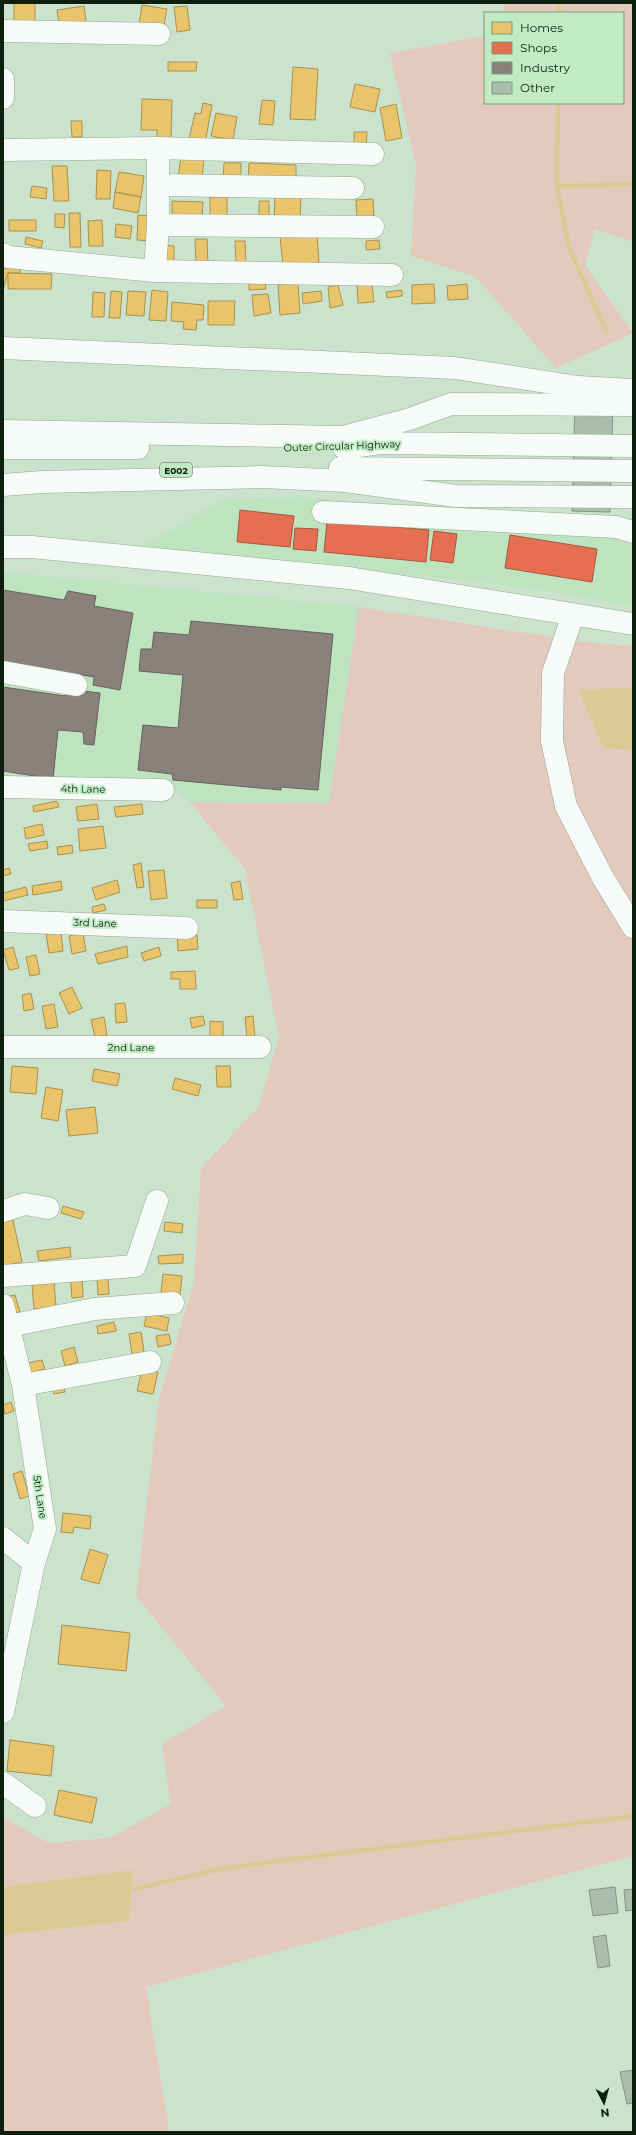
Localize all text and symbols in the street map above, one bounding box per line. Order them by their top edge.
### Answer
legend [484,12,624,104]
text: Homes [520,20,563,35]
text: Shops [520,40,557,55]
text: Industry [520,60,570,75]
text: Other [520,80,555,95]
street label: Outer Circular Highway [283,437,401,455]
road number: E002 [160,463,192,477]
street label: 4th Lane [61,782,105,796]
street label: 3rd Lane [73,916,117,930]
street label: 2nd Lane [108,1041,154,1054]
street label: 5th Lane [30,1474,50,1520]
north arrow [584,2083,624,2123]
text: N [600,2106,610,2120]

